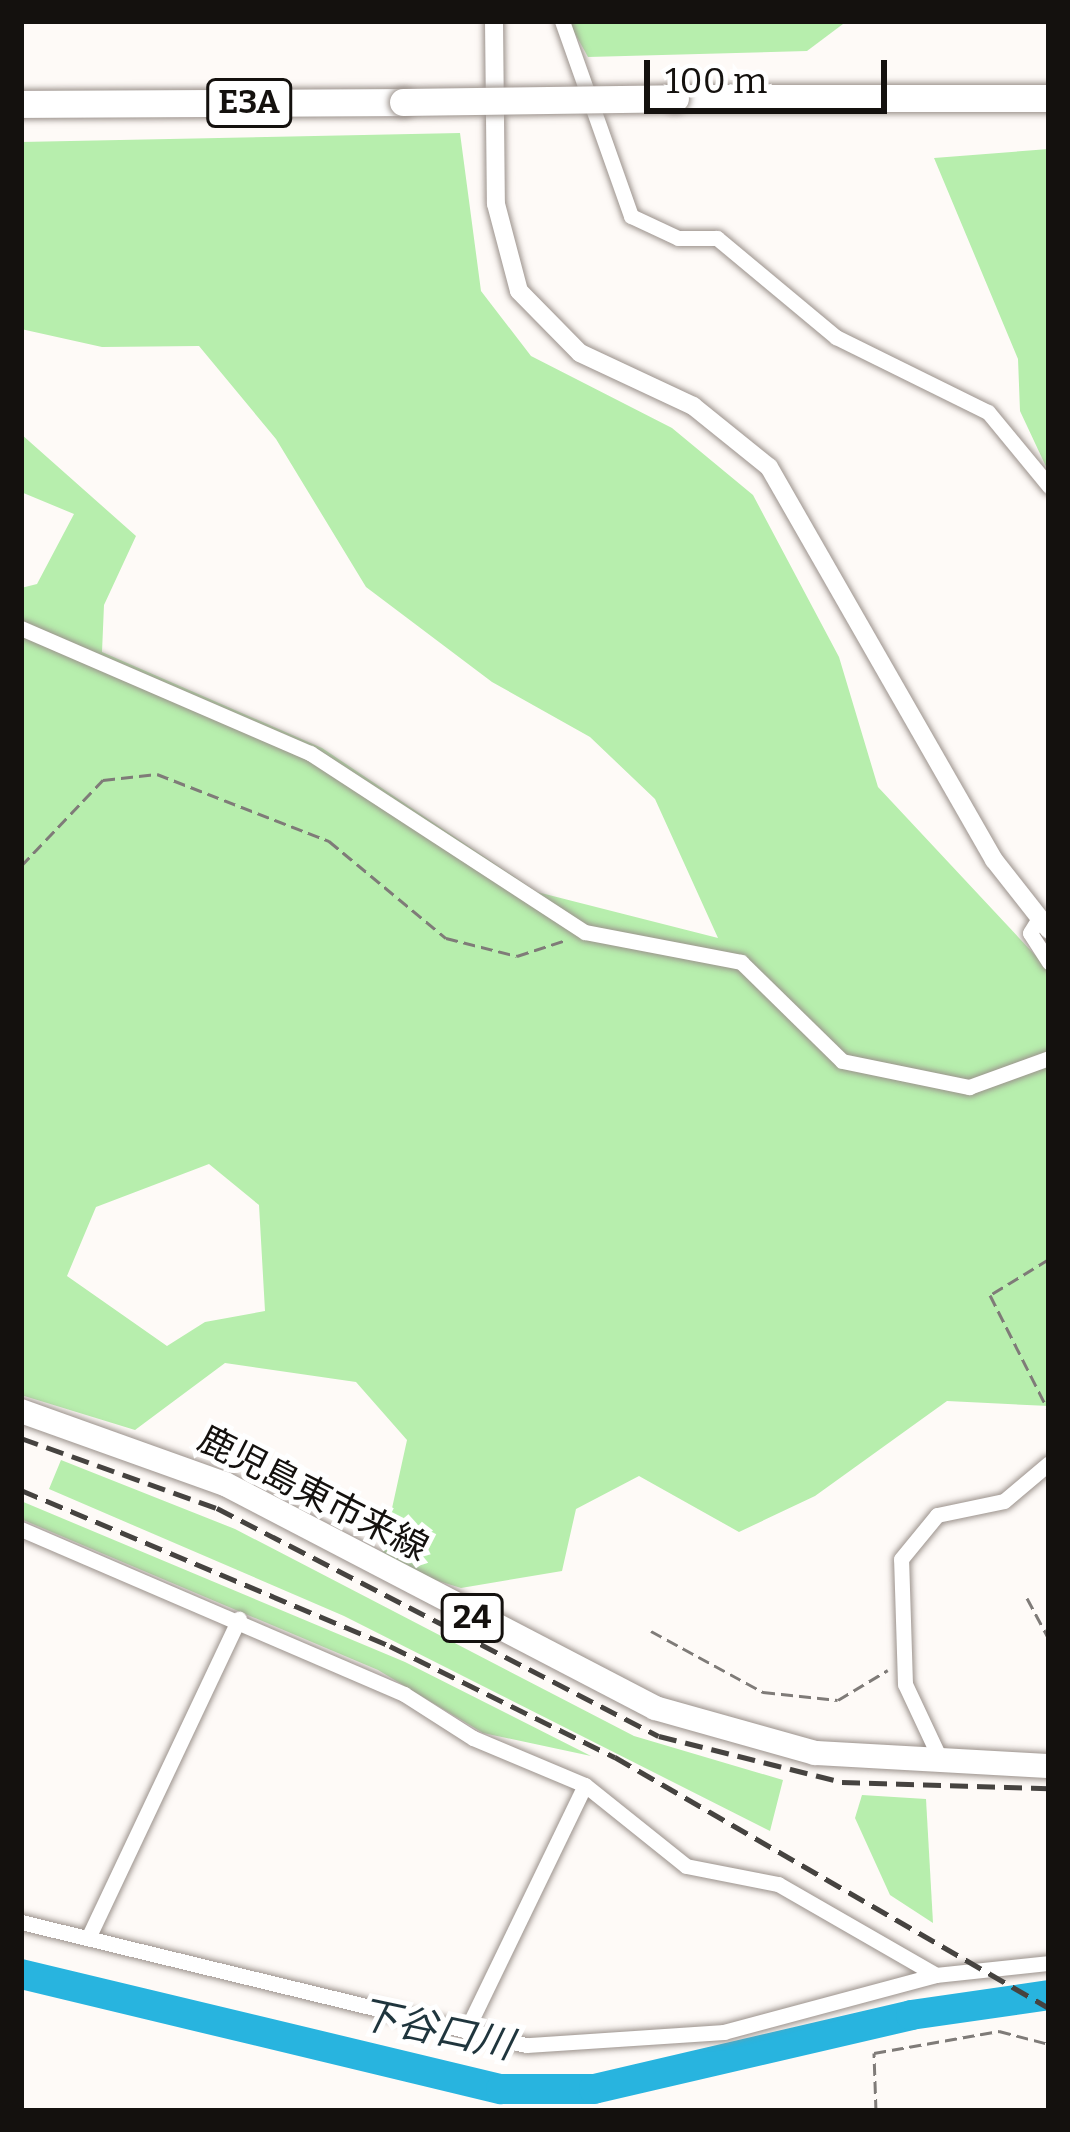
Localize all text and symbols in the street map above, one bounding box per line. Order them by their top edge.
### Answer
scale bar [650,36,893,110]
text: 100 m [665,59,767,103]
road number: E3A [204,76,294,130]
street label: 鹿児島東市来線 [191,1418,435,1570]
road number: 24 [439,1591,505,1645]
water label: 下谷口川 [355,1991,517,2069]

